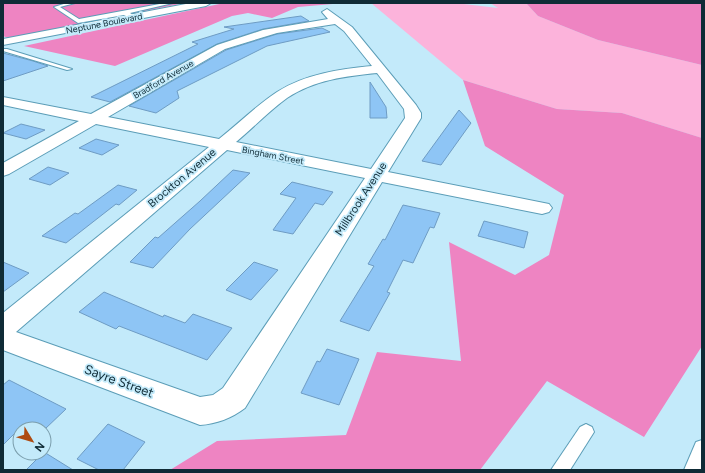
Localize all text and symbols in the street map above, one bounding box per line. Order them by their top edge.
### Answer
street label: Neptune Boulevard [65,10,143,36]
street label: Bradford Avenue [131,57,195,101]
street label: Bingham Street [241,144,305,166]
street label: Brockton Avenue [145,146,219,210]
street label: Millbrook Avenue [332,160,390,238]
street label: Sayre Street [82,362,156,400]
north arrow [12,421,52,461]
text: N [32,439,47,454]

